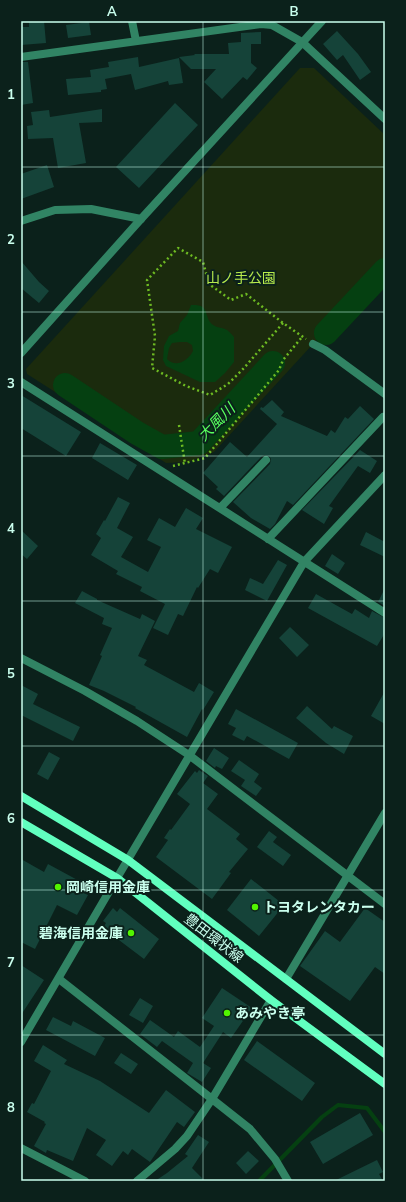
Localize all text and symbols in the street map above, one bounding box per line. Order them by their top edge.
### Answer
text: A [107,3,117,19]
text: B [290,3,299,19]
text: 1 [7,86,15,102]
text: 2 [7,231,15,247]
park label: 山ノ手公園 [206,269,276,287]
text: 3 [7,375,15,391]
water label: 大風川 [193,398,240,445]
text: 4 [7,520,15,536]
text: 5 [7,665,15,681]
text: 6 [7,810,15,826]
place label: 岡崎信用金庫 [66,878,150,896]
marker: 岡崎信用金庫 [53,882,63,892]
place label: トヨタレンタカー [263,898,375,916]
marker: トヨタレンタカー [250,902,260,912]
street label: 豊田環状線 [181,909,247,967]
place label: 碧海信用金庫 [39,924,123,942]
marker: 碧海信用金庫 [126,928,136,938]
text: 7 [7,954,15,970]
place label: あみやき亭 [235,1004,305,1022]
marker: あみやき亭 [222,1008,232,1018]
text: 8 [7,1099,15,1115]

